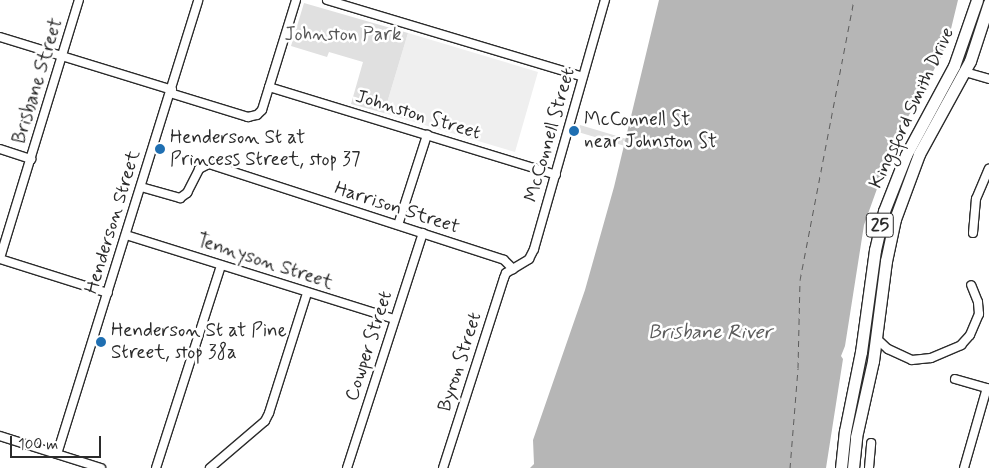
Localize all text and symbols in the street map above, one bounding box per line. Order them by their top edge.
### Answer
street label: Brisbane Street [8,16,68,146]
street label: Kingsford Smith Drive [864,22,960,194]
park label: Johnston Park [285,24,401,46]
street label: McConnell Street [519,64,581,206]
street label: Johnston Street [351,85,485,145]
place label: McConnell St near Johnston St [584,109,721,153]
marker: McConnell St near Johnston St [568,125,580,137]
place label: Henderson St at Princess Street, stop 37 [170,127,360,171]
marker: Henderson St at Princess Street, stop 37 [154,143,166,155]
street label: Henderson Street [80,148,146,296]
street label: Harrison Street [332,177,462,239]
road number: 25 [865,210,895,240]
street label: Tennyson Street [194,229,336,295]
street label: Cowper Street [340,287,398,405]
street label: Byron Street [433,308,487,416]
place label: Henderson St at Pine Street, stop 38a [111,320,288,364]
water label: Brisbane River [648,320,772,344]
marker: Henderson St at Pine Street, stop 38a [95,336,107,348]
scale bar [12,426,104,458]
text: 100 m [18,435,58,455]

